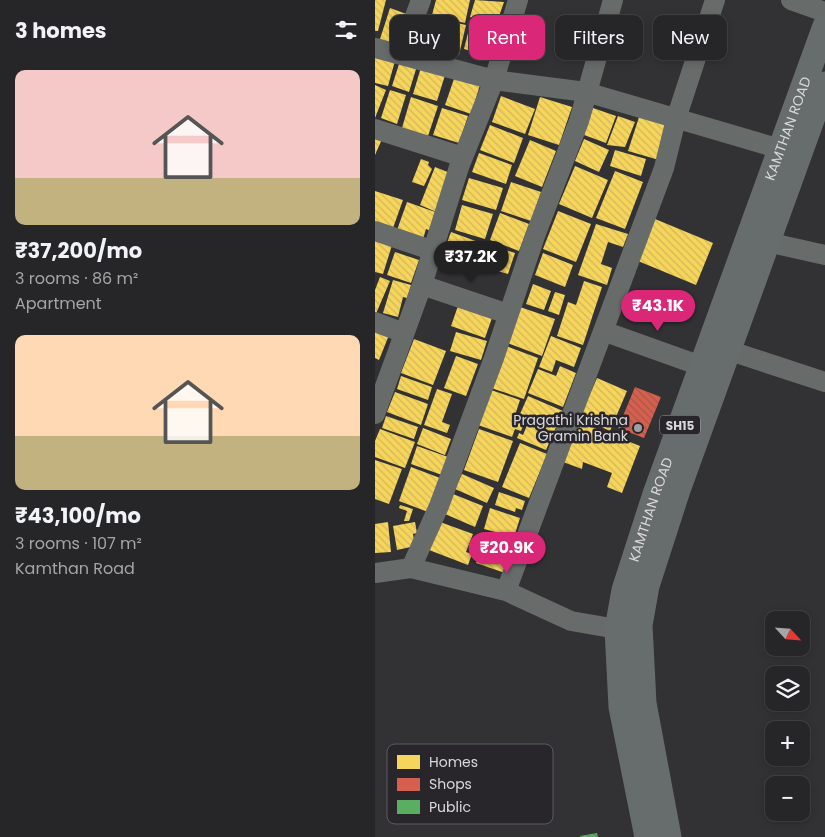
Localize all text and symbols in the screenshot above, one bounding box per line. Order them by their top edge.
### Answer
chip: Buy [390,15,459,60]
chip: Rent [469,15,545,60]
chip: Filters [555,15,643,60]
chip: New [653,15,727,60]
text: 3 homes [15,16,107,45]
icon: filters [332,16,360,44]
street label: KAMTHAN ROAD [760,74,816,183]
icon: home [143,102,233,192]
text: ₹37,200/mo [15,236,142,265]
pin: ₹37.2K [430,240,512,283]
text: ₹37.2K [445,245,497,268]
text: 3 rooms · 86 m² [15,267,138,290]
pin: ₹43.1K [617,290,699,332]
text: Apartment [15,292,102,315]
text: ₹43.1K [632,294,684,317]
icon: home [143,367,233,457]
place label: Pragathi Krishna Gramin Bank [513,410,629,446]
road number: SH15 [660,416,700,434]
marker: Pragathi Krishna Gramin Bank [632,422,644,434]
street label: KAMTHAN ROAD [624,454,678,564]
text: ₹43,100/mo [15,501,141,530]
text: 3 rooms · 107 m² [15,532,142,555]
pin: ₹20.9K [466,532,548,574]
text: ₹20.9K [480,536,534,559]
text: Kamthan Road [15,557,135,580]
north arrow [765,611,810,656]
map controls [765,611,810,821]
button: layers [765,666,810,711]
button: + [765,721,810,766]
legend [387,744,553,824]
text: Homes [429,752,478,772]
text: Shops [429,774,472,794]
button: − [765,776,810,821]
text: Public [429,797,471,817]

